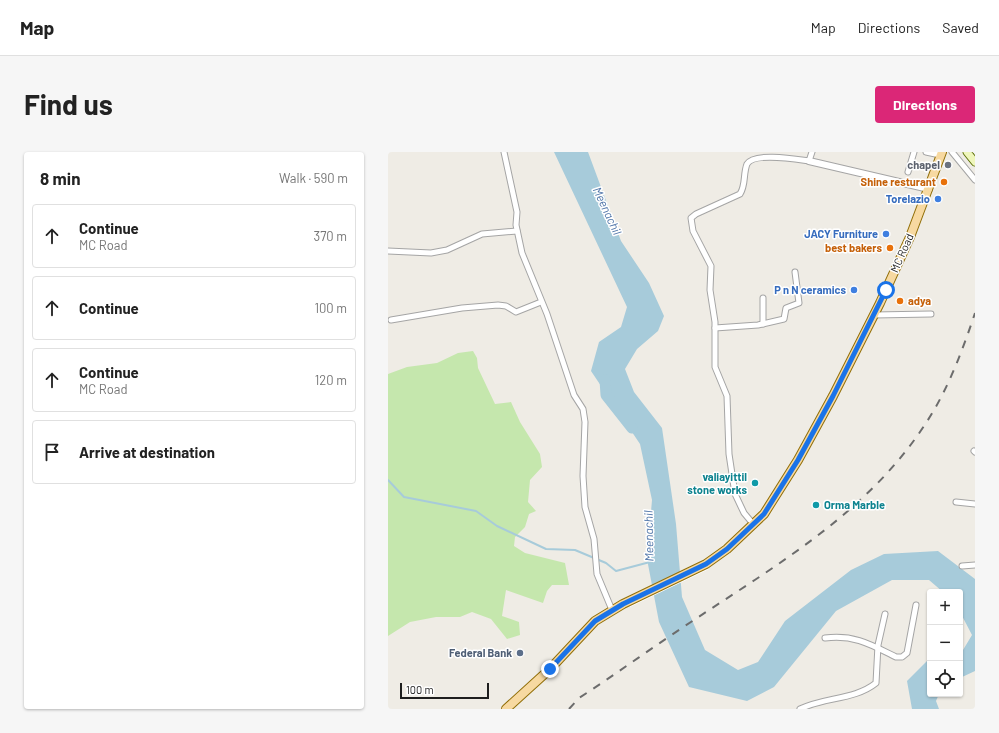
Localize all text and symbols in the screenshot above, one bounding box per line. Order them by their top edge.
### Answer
text: Map [20,16,54,39]
text: Map [811,19,836,36]
text: Directions [858,19,920,36]
text: Saved [942,19,979,36]
button: Directions [875,86,975,123]
text: Find us [24,87,113,121]
place label: chapel [907,158,940,171]
marker: chapel [943,160,953,170]
text: 8 min [40,168,80,188]
text: Walk · 590 m [279,170,348,186]
place label: Shine resturant [861,175,936,188]
marker: Shine resturant [939,177,949,187]
water label: Meenachil [591,184,625,237]
place label: Torelazio [886,192,930,205]
marker: Torelazio [933,194,943,204]
text: Continue [79,219,139,237]
icon: ahead [41,225,63,247]
place label: JACY Furniture [804,227,878,240]
text: 370 m [313,228,347,244]
marker: JACY Furniture [881,229,891,239]
street label: MC Road [887,231,916,274]
text: MC Road [79,237,128,253]
place label: best bakers [825,241,882,254]
marker: best bakers [885,243,895,253]
route start [877,281,895,299]
place label: P n N ceramics [774,283,846,296]
marker: P n N ceramics [849,285,859,295]
place label: adya [908,294,931,307]
marker: adya [895,296,905,306]
icon: ahead [41,297,63,319]
text: Continue [79,299,139,317]
text: 100 m [314,300,347,316]
text: Continue [79,363,139,381]
icon: ahead [41,369,63,391]
text: 120 m [315,372,347,388]
text: MC Road [79,381,128,397]
icon: arrive [41,441,63,463]
text: Arrive at destination [79,443,215,461]
place label: valiayittil stone works [687,470,747,496]
marker: valiayittil stone works [750,478,760,488]
place label: Orma Marble [824,498,885,511]
marker: Orma Marble [811,500,821,510]
water label: Meenachil [641,510,655,562]
map controls [927,589,963,697]
button: + [927,589,963,625]
button: − [927,625,963,661]
place label: Federal Bank [449,646,512,659]
marker: Federal Bank [515,648,525,658]
route end [541,660,559,678]
button: locate [927,661,963,697]
scale bar [400,681,489,700]
text: 100 m [406,683,434,696]

